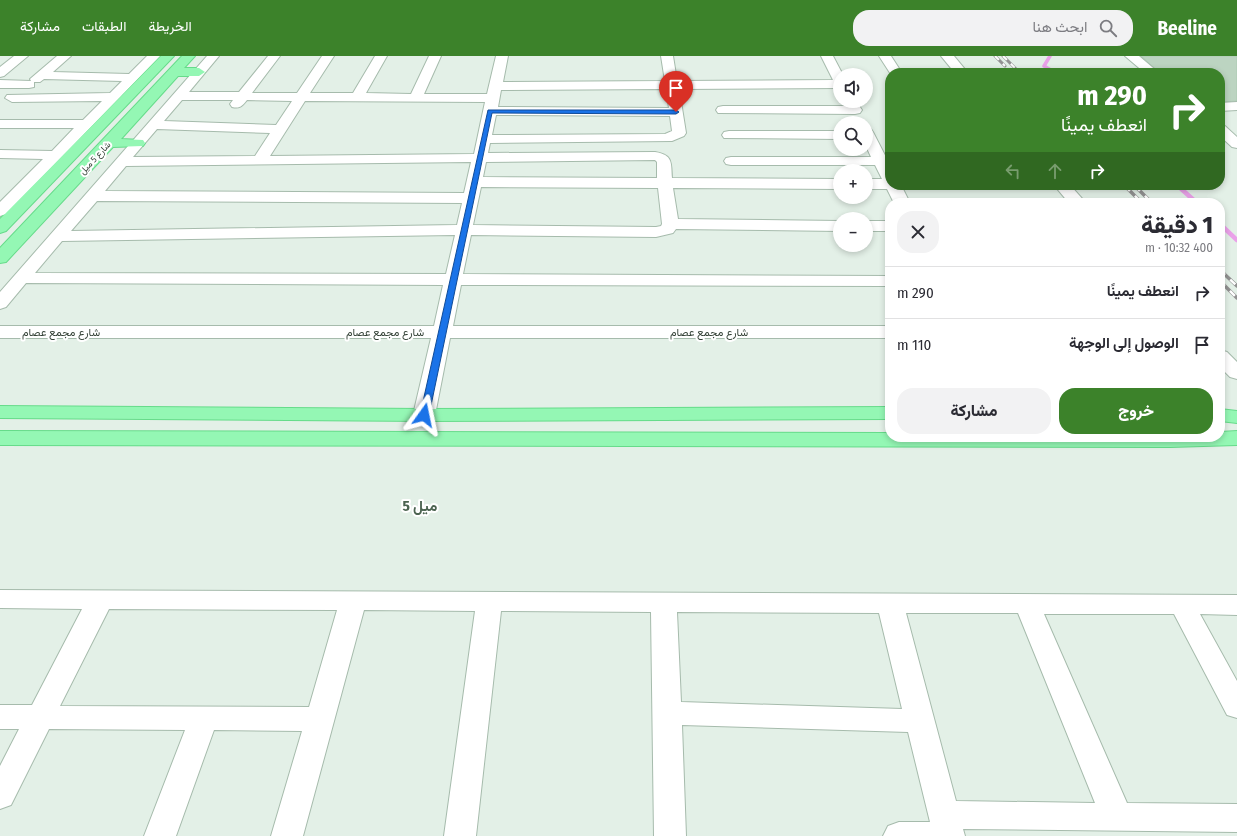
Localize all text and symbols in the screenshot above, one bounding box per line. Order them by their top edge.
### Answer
search box [853,10,1133,46]
icon: search [1097,17,1119,39]
text: Beeline [1157,17,1217,40]
text: مشاركة [20,18,60,35]
text: الطبقات [82,18,126,35]
text: الخريطة [148,18,192,35]
text: ابحث هنا [1032,18,1087,36]
map controls [833,68,873,252]
button: sound [833,68,873,108]
pin [659,71,693,112]
icon: arrive [665,77,687,99]
text: 290 m [1077,79,1147,112]
icon: right [1161,84,1213,136]
text: انعطف يمينًا [1061,114,1147,136]
button: search [833,116,873,156]
street label: شارع 5 ميل [77,140,113,177]
icon: left [1002,160,1024,182]
icon: ahead [1044,160,1066,182]
icon: right [1086,160,1108,182]
button: + [833,164,873,204]
button: close [897,211,939,253]
text: 1 دقيقة [1141,211,1213,239]
button: − [833,212,873,252]
text: 400 m · 10:32 [1145,240,1213,255]
text: انعطف يمينًا [1107,282,1179,300]
icon: right [1191,282,1213,304]
text: 290 m [897,284,934,302]
street label: شارع مجمع عصام [22,326,100,340]
street label: شارع مجمع عصام [346,326,424,340]
street label: شارع مجمع عصام [670,326,748,340]
text: الوصول إلى الوجهة [1069,334,1179,352]
icon: arrive [1191,334,1213,356]
text: 110 m [897,336,931,354]
button: مشاركة [897,388,1051,434]
button: خروج [1059,388,1213,434]
position arrow [403,394,445,436]
district label: 5 ميل [403,497,437,515]

